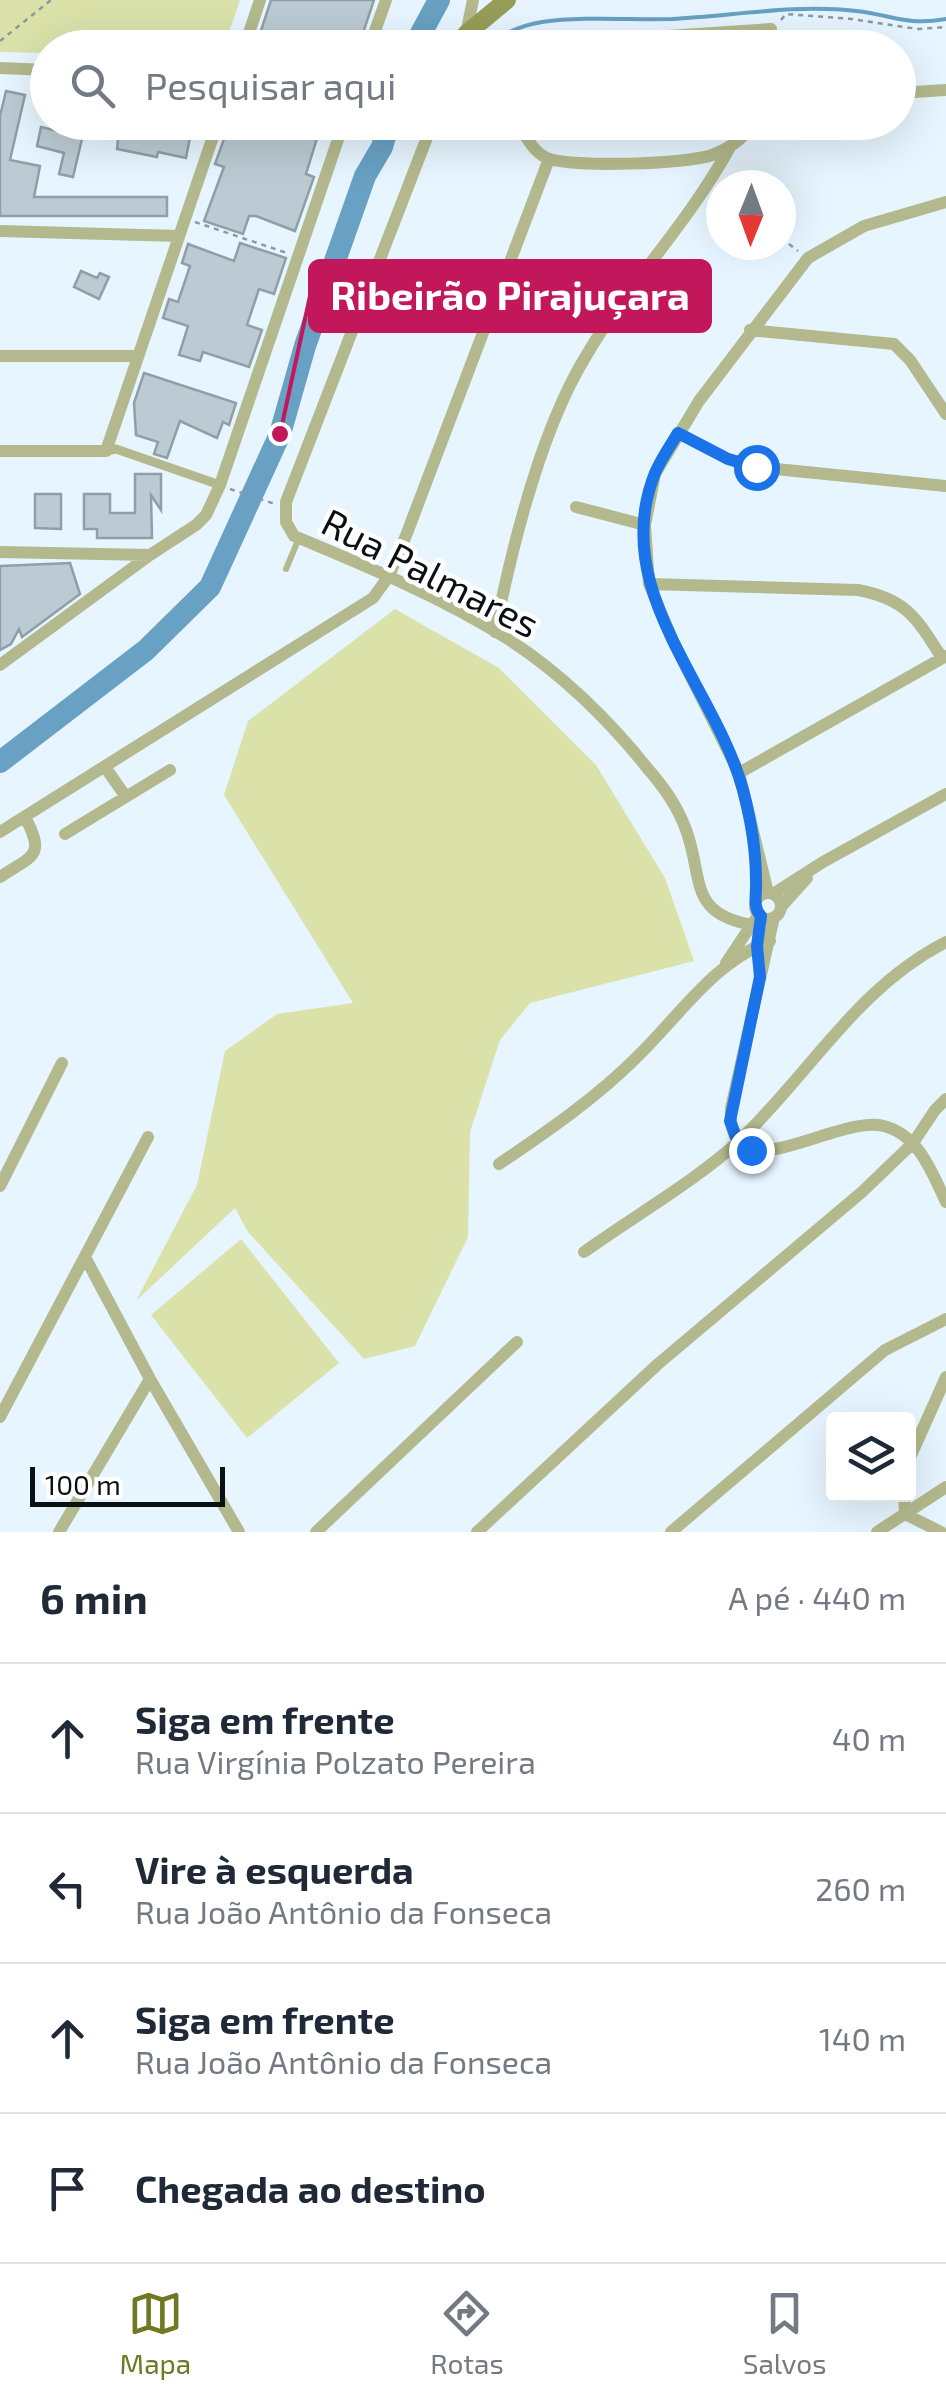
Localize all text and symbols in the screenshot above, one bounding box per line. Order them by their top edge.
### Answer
search box [30,30,916,140]
icon: search [65,58,120,113]
text: Pesquisar aqui [145,62,396,108]
north arrow [706,170,796,260]
callout: Ribeirão Pirajuçara [310,261,710,331]
text: Ribeirão Pirajuçara [330,270,690,320]
route start [734,445,780,491]
street label: Rua Palmares [315,498,547,646]
route end [729,1128,775,1174]
map controls [826,1412,916,1502]
button: layers [826,1412,916,1502]
scale bar [30,1462,225,1506]
text: 100 m [45,1467,121,1501]
text: 6 min [40,1572,148,1622]
text: A pé · 440 m [728,1578,906,1616]
text: Siga em frente [135,1696,395,1742]
icon: ahead [40,1711,95,1766]
text: 40 m [832,1719,906,1757]
text: Rua Virgínia Polzato Pereira [135,1742,536,1780]
text: Vire à esquerda [135,1846,414,1892]
icon: left [40,1861,95,1916]
text: 260 m [815,1869,906,1907]
text: Rua João Antônio da Fonseca [135,1892,552,1930]
text: Siga em frente [135,1996,395,2042]
icon: ahead [40,2011,95,2066]
text: 140 m [819,2019,906,2057]
text: Rua João Antônio da Fonseca [135,2042,552,2080]
icon: arrive [40,2161,95,2216]
text: Chegada ao destino [135,2165,486,2211]
tab: Mapa [120,2286,191,2380]
tab: Rotas [430,2286,504,2380]
tab: Salvos [743,2286,826,2380]

